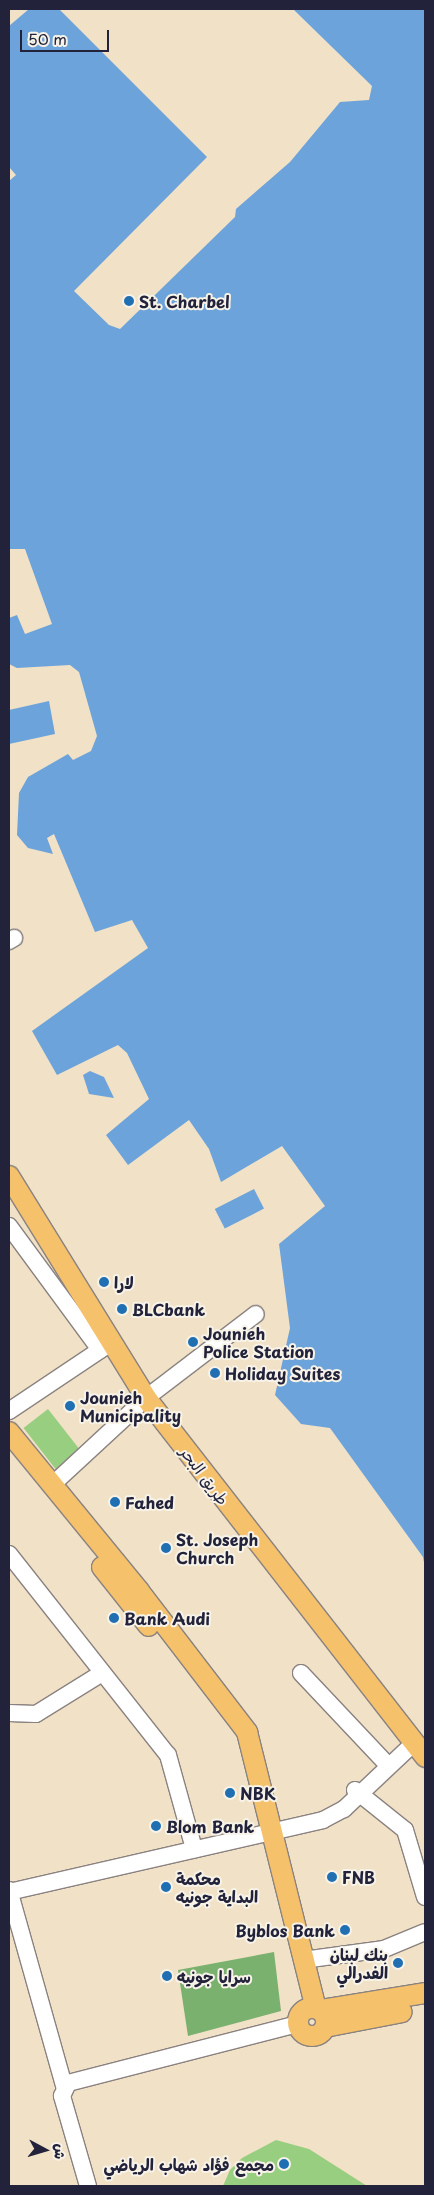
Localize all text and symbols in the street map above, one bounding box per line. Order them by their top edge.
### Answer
scale bar [22,20,111,52]
text: 50 m [28,27,67,50]
place label: St. Charbel [139,291,230,311]
marker: St. Charbel [123,295,135,307]
place label: لارا [114,1272,134,1292]
marker: لارا [98,1276,110,1288]
place label: BLCbank [132,1299,205,1319]
marker: BLCbank [116,1303,128,1315]
place label: Jounieh Police Station [203,1323,315,1361]
marker: Jounieh Police Station [187,1336,199,1348]
place label: Holiday Suites [225,1363,340,1383]
marker: Holiday Suites [209,1367,221,1379]
place label: Jounieh Municipality [80,1387,181,1425]
marker: Jounieh Municipality [64,1400,76,1412]
street label: طريق البحر [177,1442,233,1508]
place label: Fahed [125,1492,174,1512]
marker: Fahed [109,1496,121,1508]
place label: St. Joseph Church [176,1529,258,1567]
marker: St. Joseph Church [160,1542,172,1554]
place label: Bank Audi [124,1608,210,1628]
marker: Bank Audi [108,1612,120,1624]
place label: NBK [240,1783,276,1803]
marker: NBK [224,1787,236,1799]
place label: Blom Bank [166,1816,255,1836]
marker: Blom Bank [150,1820,162,1832]
place label: FNB [342,1867,375,1887]
place label: محكمة البداية جونيه [176,1868,258,1906]
marker: FNB [326,1871,338,1883]
marker: محكمة البداية جونيه [160,1881,172,1893]
place label: Byblos Bank [235,1920,335,1940]
marker: Byblos Bank [339,1924,351,1936]
place label: بنك لبنان الفدرالي [330,1944,388,1982]
marker: بنك لبنان الفدرالي [392,1957,404,1969]
place label: سرايا جونيه [177,1966,251,1986]
marker: سرايا جونيه [161,1970,173,1982]
north arrow [20,2125,70,2175]
text: ش [49,2143,72,2160]
place label: مجمع فؤاد شهاب الرياضي [104,2154,274,2174]
marker: مجمع فؤاد شهاب الرياضي [278,2158,290,2170]

